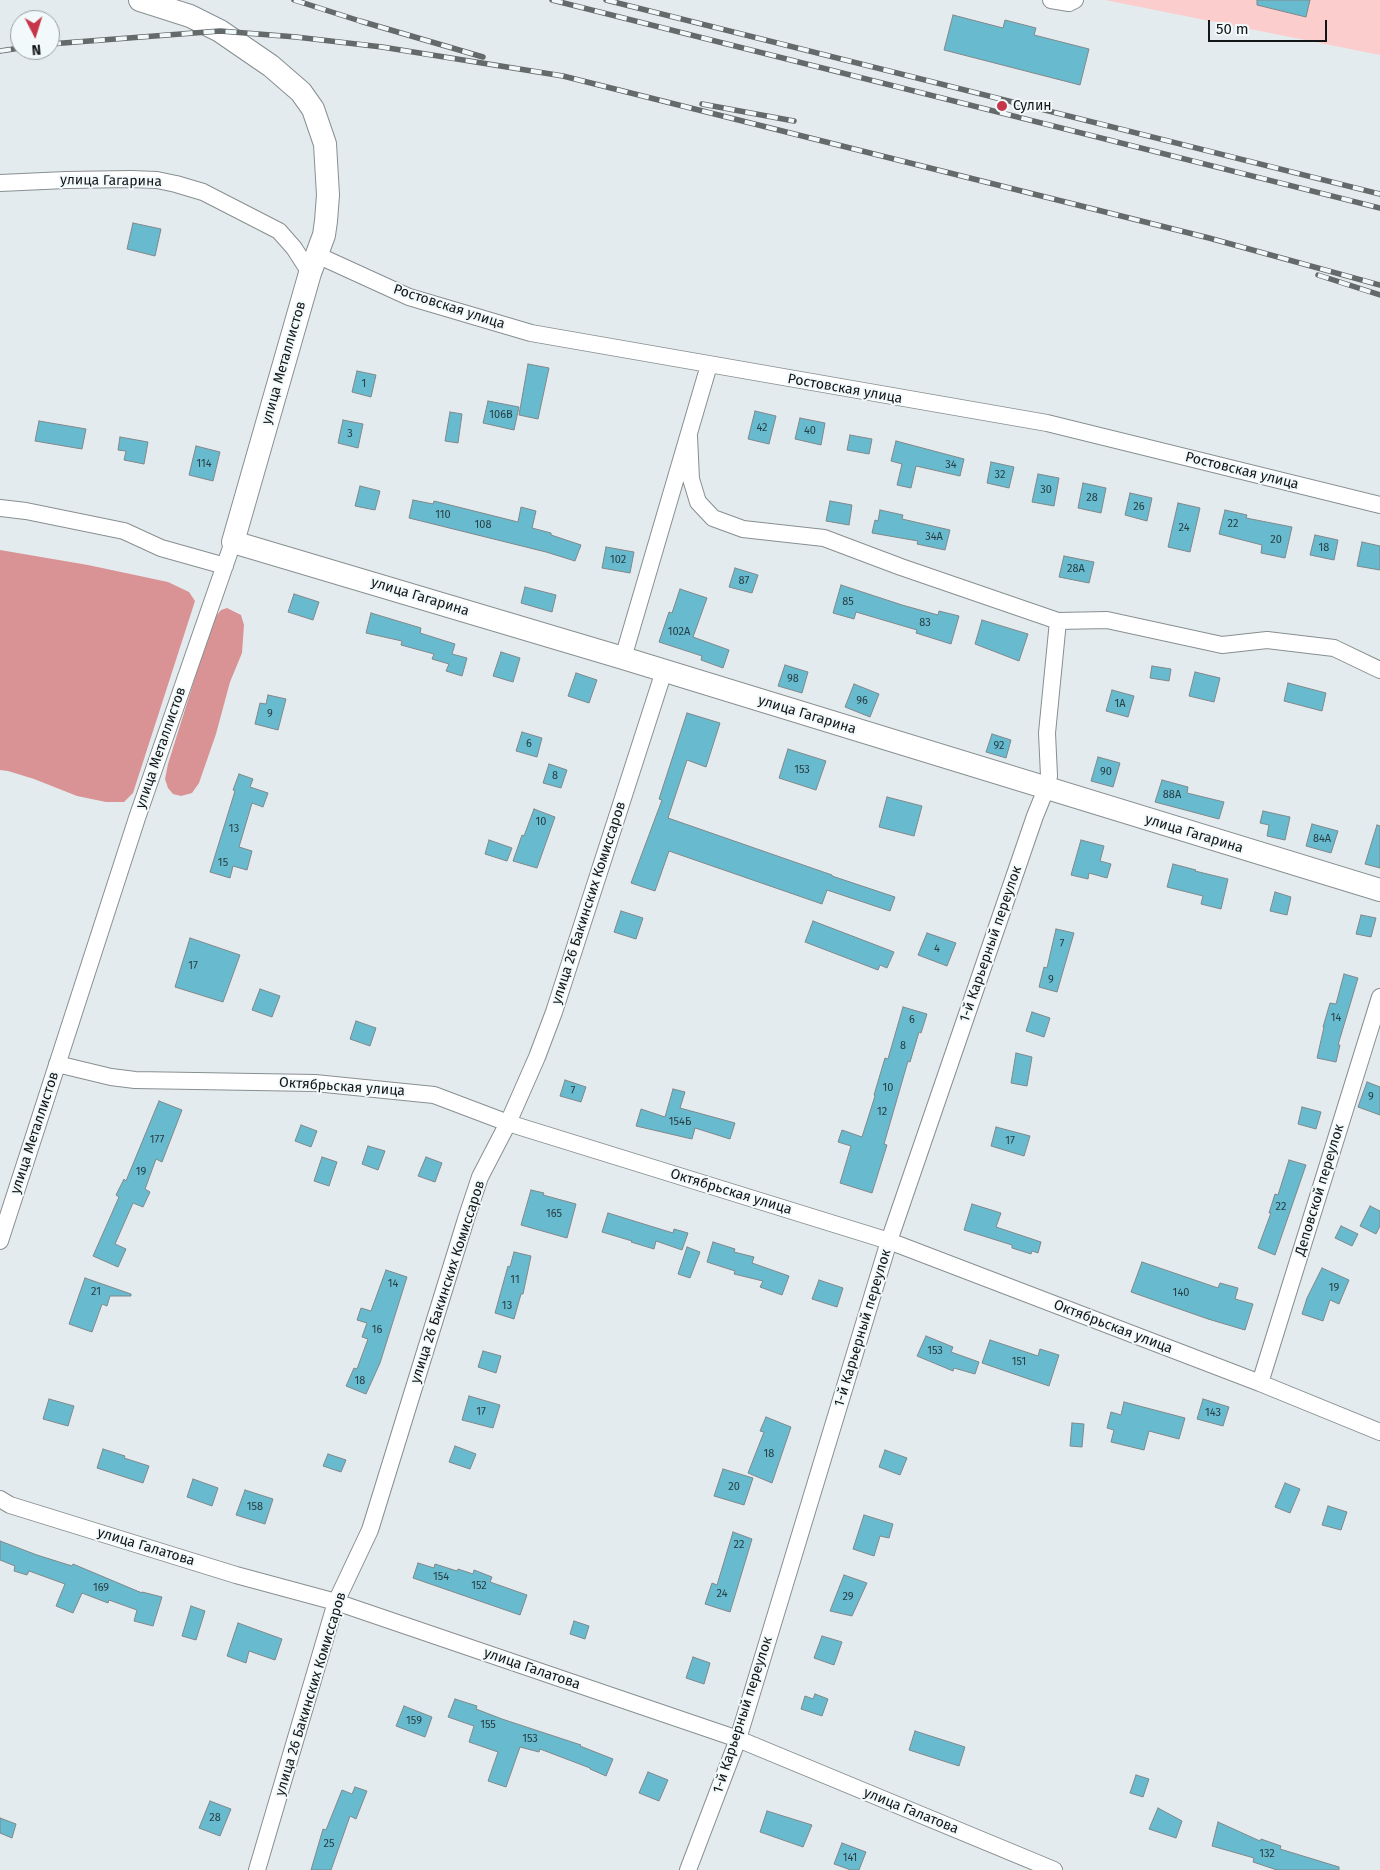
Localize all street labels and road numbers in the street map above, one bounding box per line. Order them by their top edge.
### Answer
street label: улица Гагарина [60,172,162,190]
street label: Ростовская улица [391,281,507,333]
street label: улица Металлистов [258,299,310,427]
street label: Ростовская улица [786,371,904,407]
street label: Ростовская улица [1184,449,1300,493]
street label: улица Гагарина [369,574,471,620]
street label: улица Металлистов [132,685,190,811]
street label: улица Гагарина [756,692,858,738]
street label: улица 26 Бакинских Комиссаров [548,799,630,1007]
street label: улица Гагарина [1143,811,1245,857]
street label: 1-й Карьерный переулок [956,864,1026,1024]
street label: улица Металлистов [7,1070,63,1196]
street label: Октябрьская улица [278,1074,406,1100]
street label: Деповской переулок [1292,1122,1348,1258]
street label: Октябрьская улица [668,1166,794,1218]
street label: улица 26 Бакинских Комиссаров [407,1178,489,1386]
street label: 1-й Карьерный переулок [831,1247,895,1409]
street label: Октябрьская улица [1051,1297,1175,1357]
street label: улица Галатова [95,1524,197,1570]
street label: улица 26 Бакинских Комиссаров [272,1590,350,1798]
street label: 1-й Карьерный переулок [710,1635,776,1795]
street label: улица Галатова [482,1645,582,1693]
street label: улица Галатова [861,1784,961,1838]

